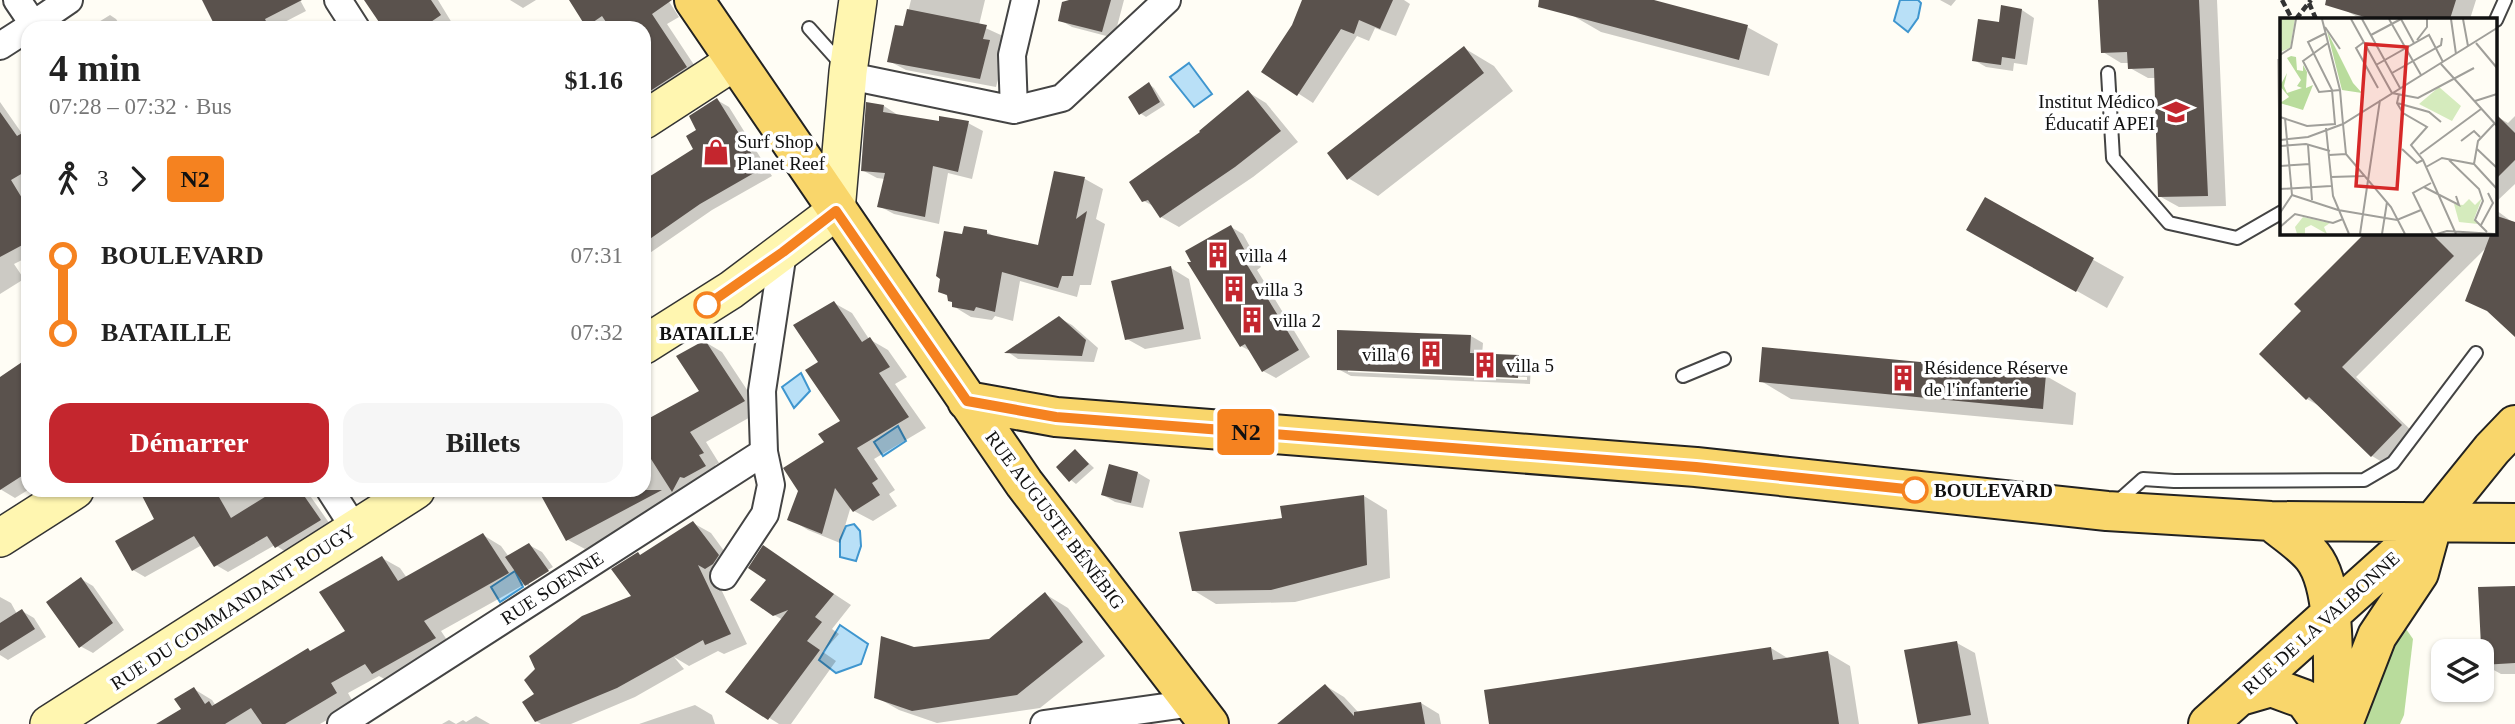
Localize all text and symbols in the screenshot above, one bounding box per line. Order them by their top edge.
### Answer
inset map [2280,18,2498,234]
text: 4 min [49,47,141,89]
text: $1.16 [565,66,623,95]
place label: Institut Médico Éducatif APEI [2038,91,2155,134]
text: 07:28 – 07:32 · Bus [49,94,232,119]
school or university icon: Institut Médico Éducatif APEI [2161,97,2191,127]
place label: Surf Shop Planet Reef [737,131,826,174]
shop icon: Surf Shop Planet Reef [701,137,731,167]
icon: walk [49,160,87,198]
icon: forward [119,160,157,198]
text: 3 [97,166,109,191]
text: N2 [181,166,210,192]
building icon: villa 4 [1203,240,1233,270]
text: BOULEVARD [101,241,264,270]
text: 07:31 [571,243,623,268]
place label: villa 4 [1239,245,1288,266]
building icon: villa 3 [1219,274,1249,304]
place label: villa 3 [1255,279,1303,300]
marker: BATAILLE [694,292,720,318]
building icon: villa 2 [1237,305,1267,335]
place label: villa 2 [1273,310,1321,331]
text: BATAILLE [101,318,232,347]
text: 07:32 [571,320,623,345]
place label: BATAILLE [659,323,755,344]
building icon: villa 6 [1416,339,1446,369]
place label: villa 6 [1362,344,1410,365]
building icon: villa 5 [1470,350,1500,380]
place label: villa 5 [1506,355,1554,376]
place label: Résidence Réserve de l'infanterie [1924,357,2068,400]
building icon: Résidence Réserve de l'infanterie [1888,363,1918,393]
button: Démarrer [49,403,329,483]
button: Billets [343,403,623,483]
line badge: N2 [1214,409,1278,455]
text: N2 [1231,419,1261,445]
street label: RUE AUGUSTE BÉNÉBIG [981,427,1129,613]
marker: BOULEVARD [1902,477,1928,503]
place label: BOULEVARD [1934,480,2053,501]
street label: RUE DU COMMANDANT ROUGY [107,520,359,694]
street label: RUE SOENNE [497,547,607,629]
street label: RUE DE LA VALBONNE [2238,547,2404,699]
map controls [2431,639,2494,702]
button: layers [2431,639,2494,702]

